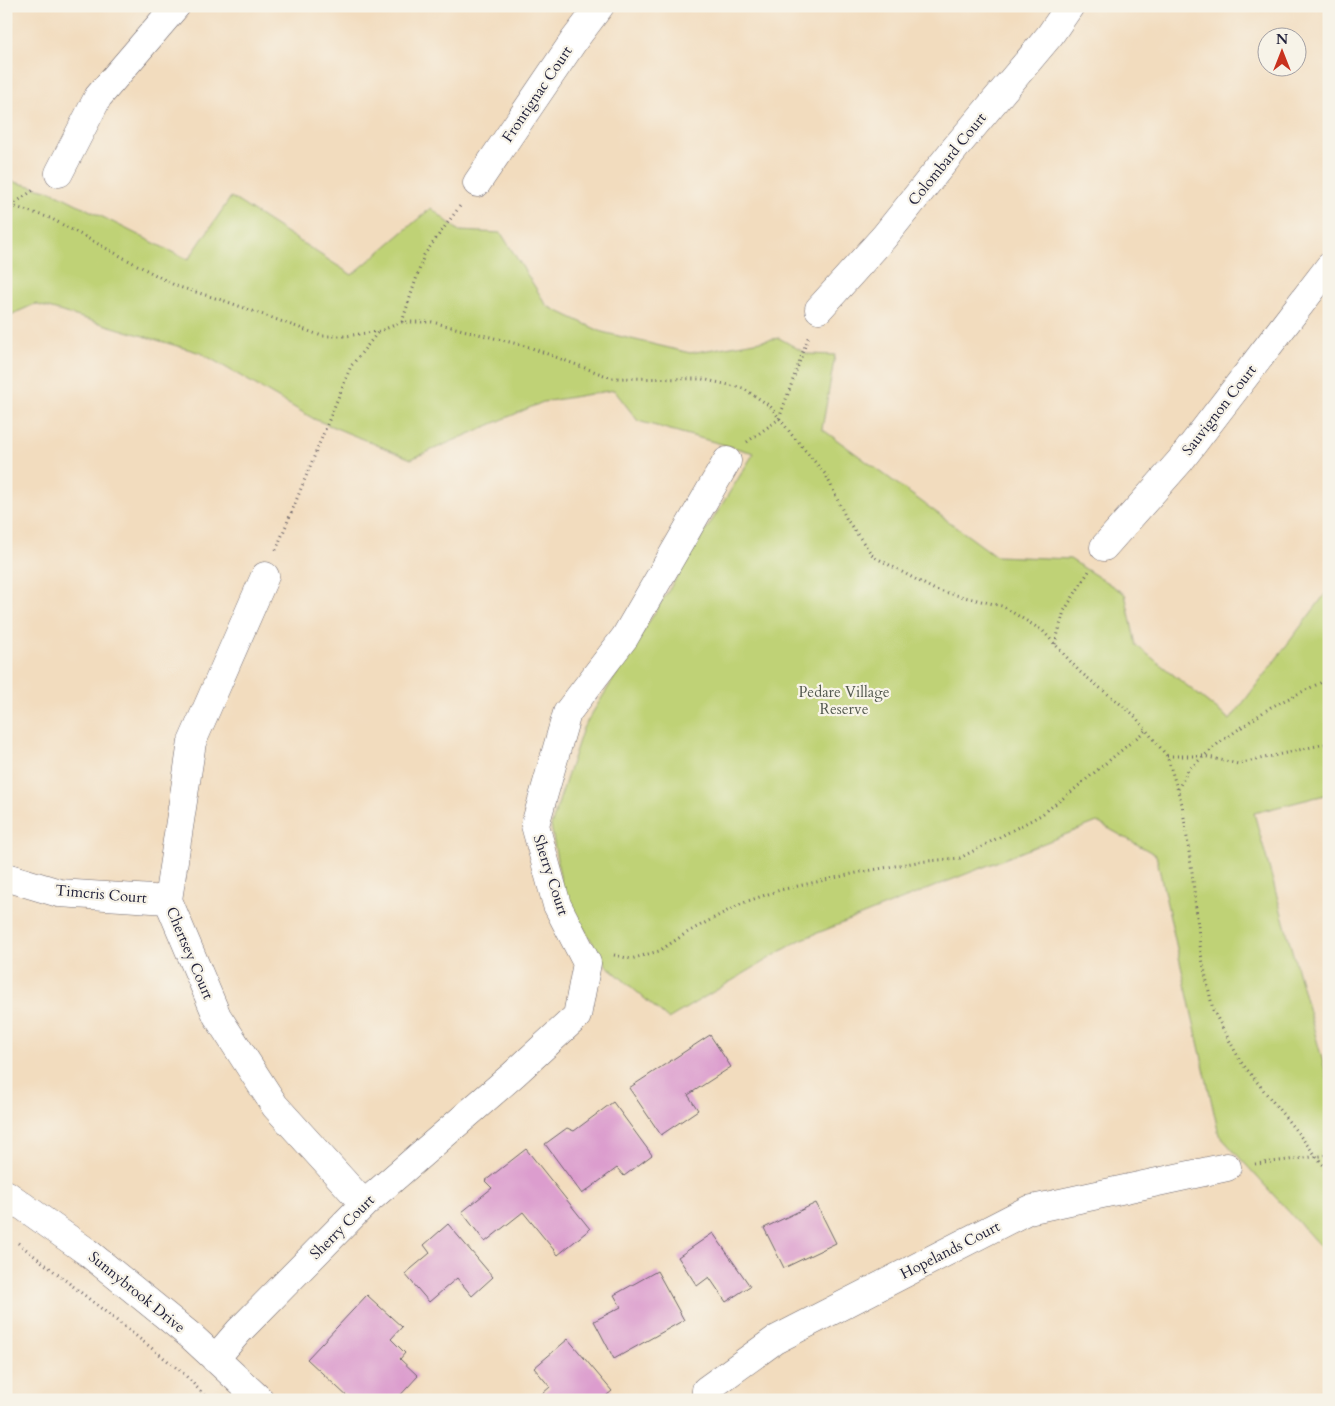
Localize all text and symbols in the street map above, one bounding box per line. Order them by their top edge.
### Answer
north arrow [1258,28,1308,78]
text: N [1276,30,1288,49]
street label: Frontignac Court [497,42,577,146]
street label: Colombard Court [903,108,991,210]
street label: Sauvignon Court [1177,360,1261,459]
park label: Pedare Village Reserve [798,682,890,719]
street label: Sherry Court [529,832,573,918]
street label: Timcris Court [55,880,148,908]
street label: Chertsey Court [162,904,219,1002]
street label: Sherry Court [305,1190,379,1264]
street label: Hopelands Court [897,1216,1003,1284]
street label: Sunnybrook Drive [85,1247,190,1337]

